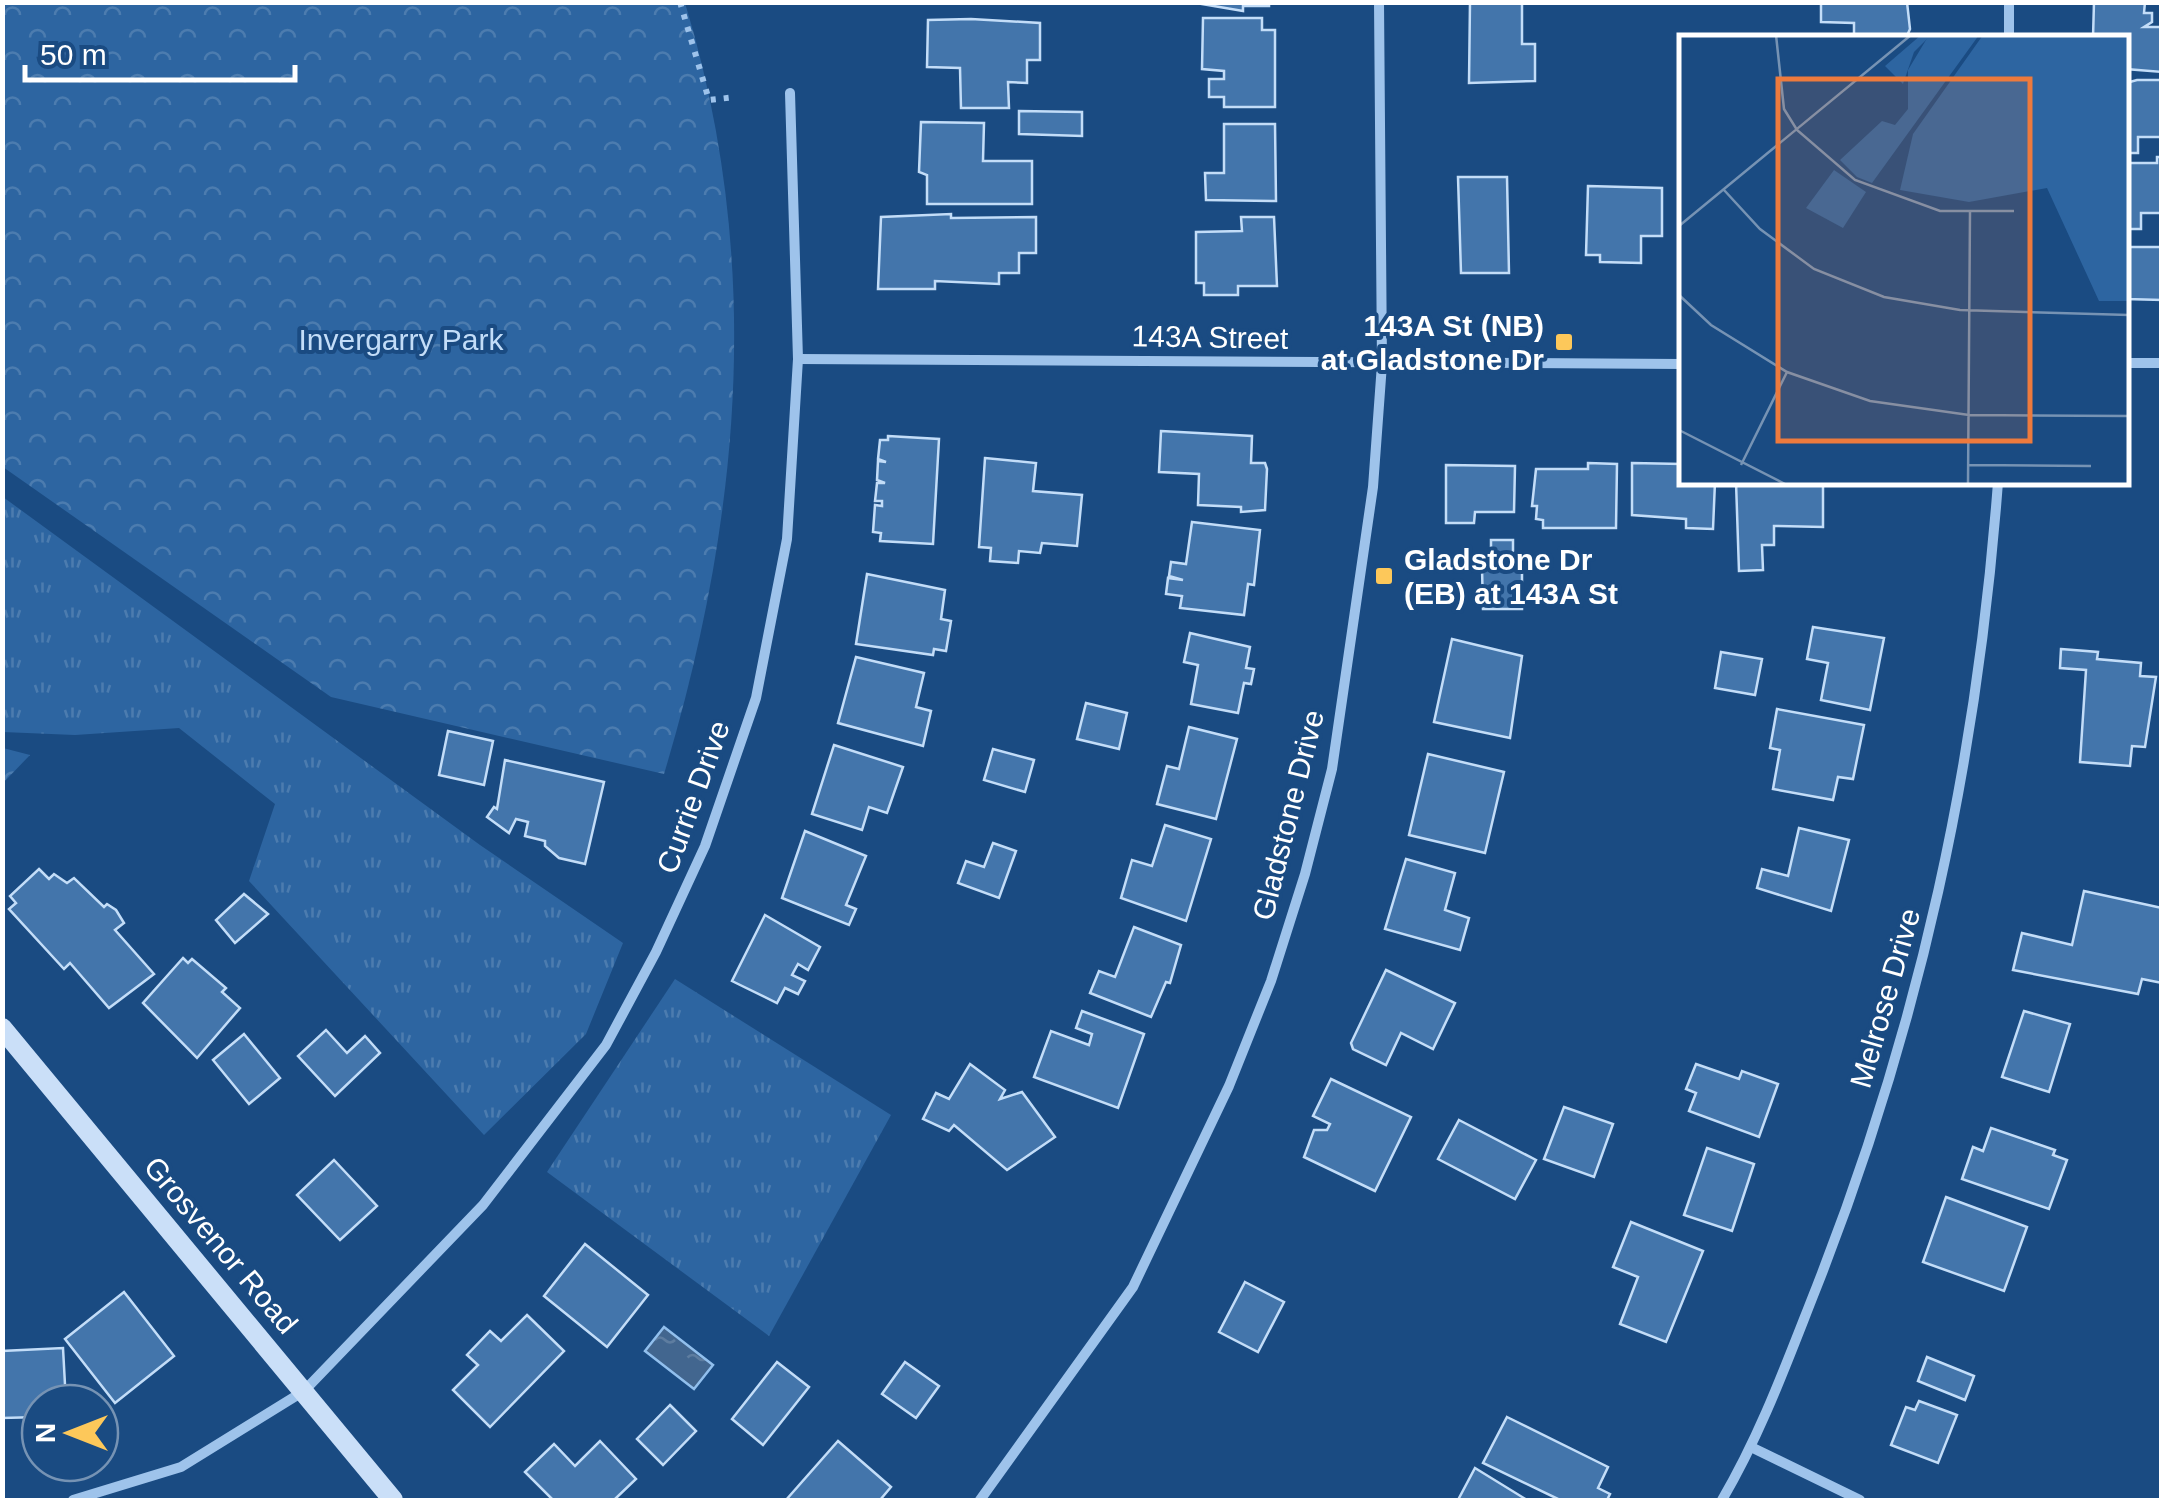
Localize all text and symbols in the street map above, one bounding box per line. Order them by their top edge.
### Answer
scale bar [25,20,295,82]
inset map [1679,35,2129,485]
text: 50 m [40,38,107,71]
place label: 143A St (NB) at Gladstone Dr [1321,309,1544,376]
street label: 143A Street [1131,319,1289,355]
park label: Invergarry Park [298,323,505,356]
marker: 143A St (NB) at Gladstone Dr [1553,331,1575,353]
place label: Gladstone Dr (EB) at 143A St [1404,543,1618,610]
marker: Gladstone Dr (EB) at 143A St [1373,565,1395,587]
street label: Gladstone Drive [1246,707,1330,923]
street label: Currie Drive [650,716,736,878]
street label: Melrose Drive [1844,905,1926,1091]
street label: Grosvenor Road [138,1150,304,1340]
north arrow [20,1383,120,1483]
text: N [30,1423,61,1443]

